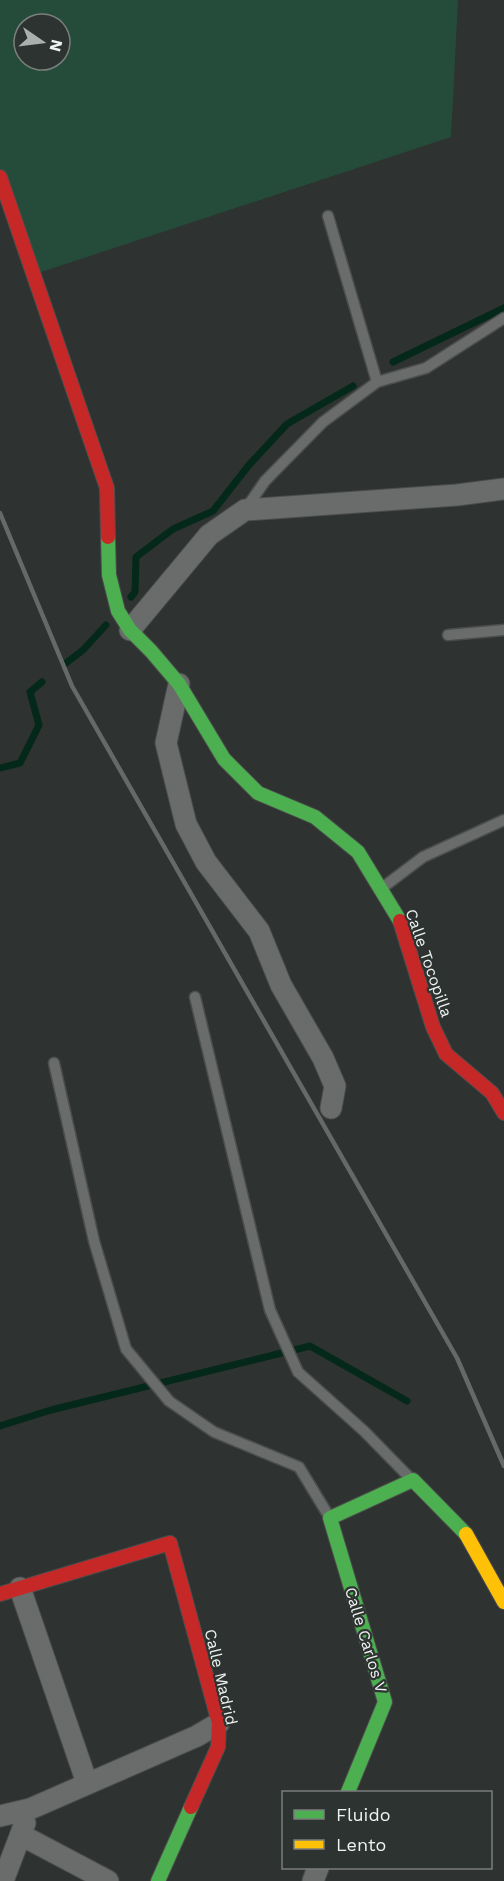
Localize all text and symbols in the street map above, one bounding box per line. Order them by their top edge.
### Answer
north arrow [12,12,72,72]
text: N [45,37,67,54]
street label: Calle Tocopilla [402,906,456,1020]
street label: Calle Carlos V [341,1585,391,1695]
street label: Calle Madrid [201,1627,241,1727]
legend [282,1791,492,1869]
text: Fluido [336,1804,390,1825]
text: Lento [336,1834,386,1855]

